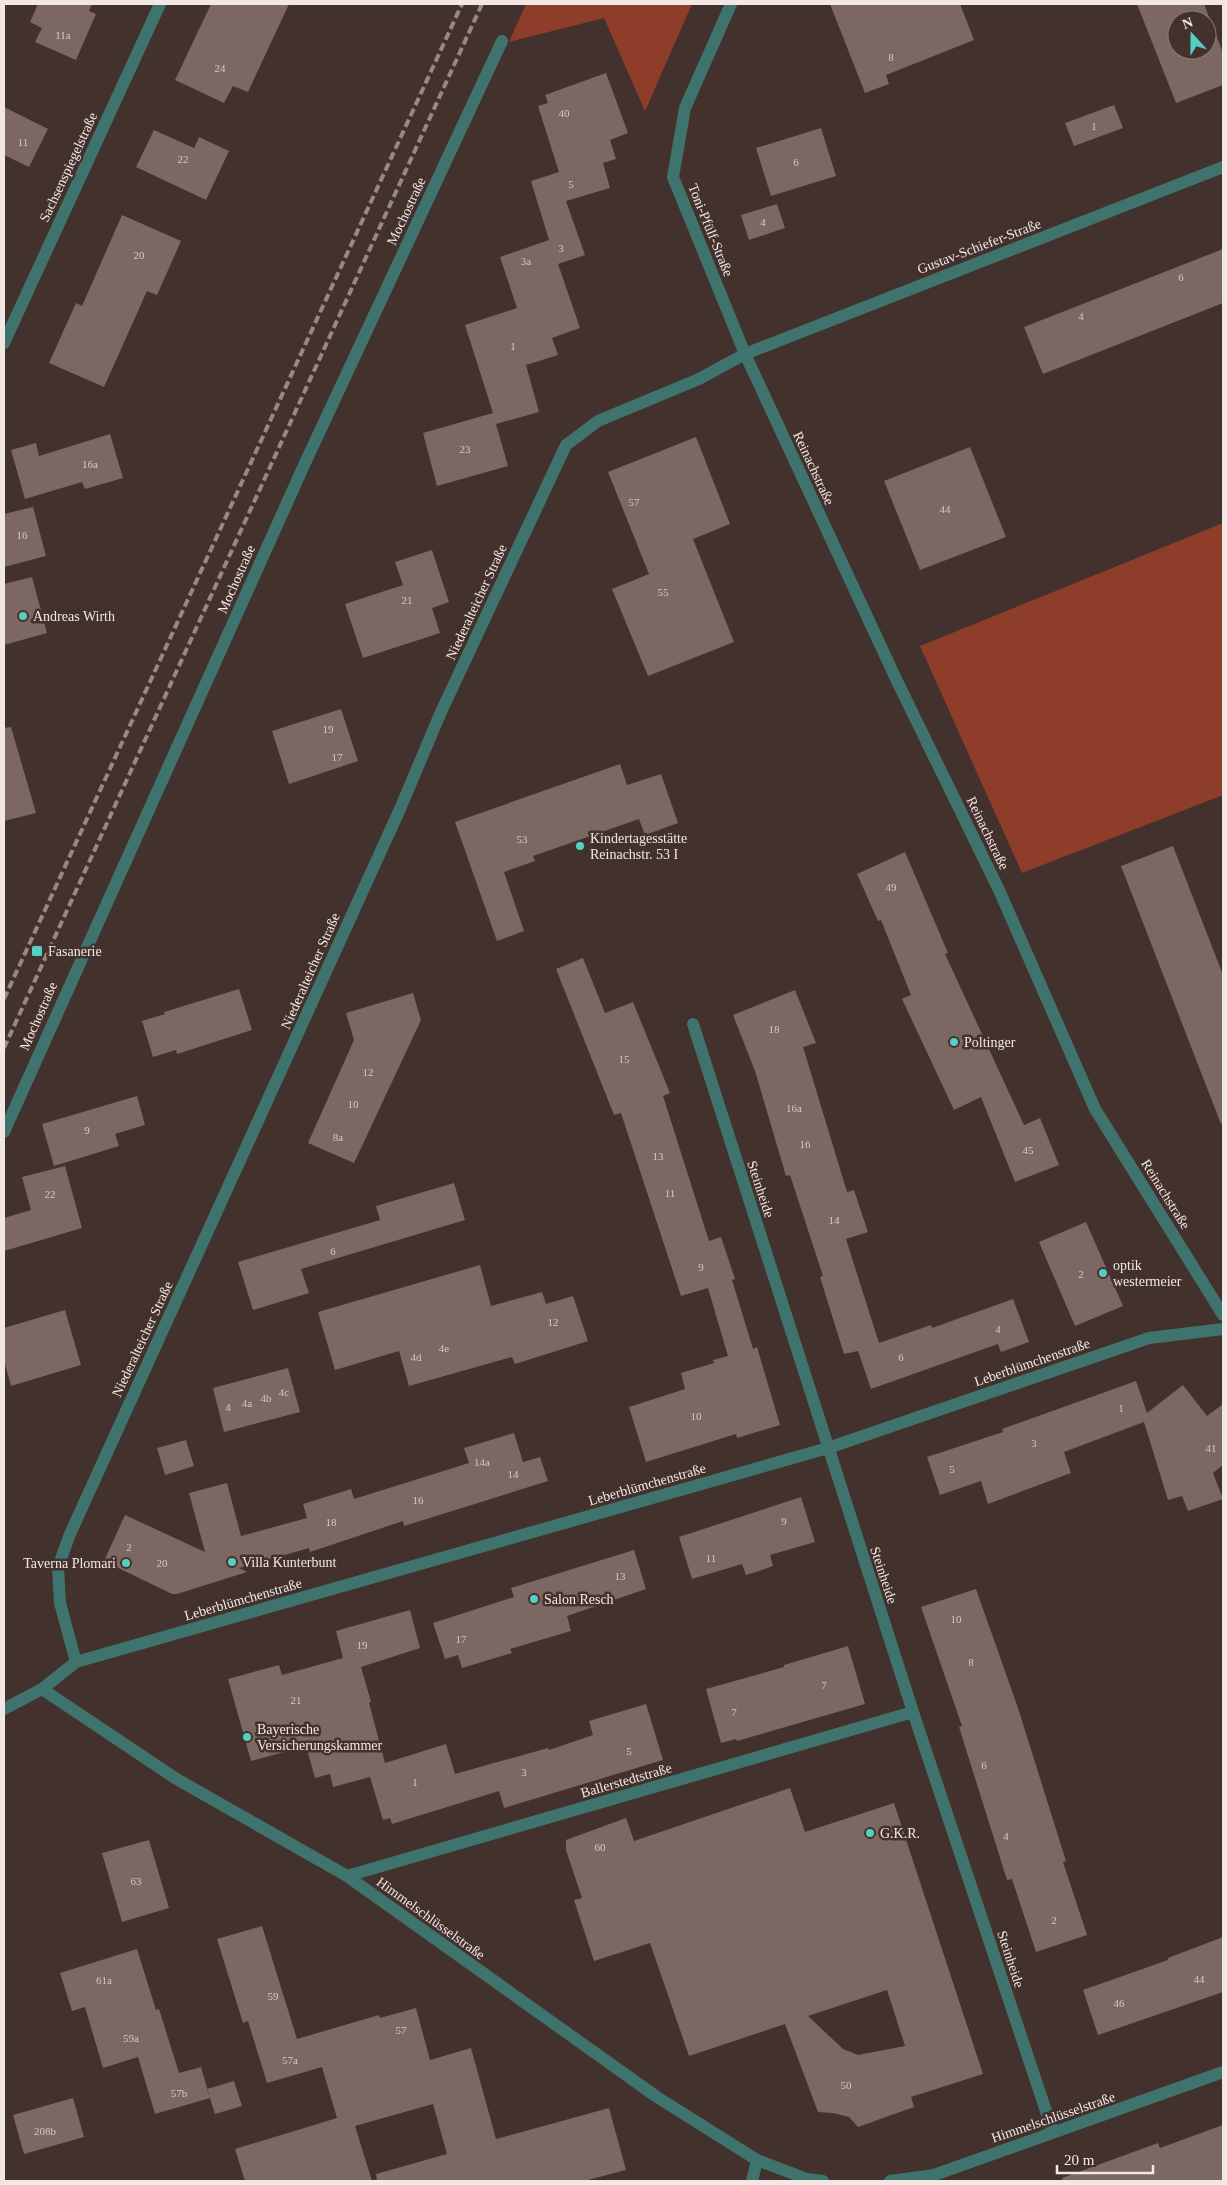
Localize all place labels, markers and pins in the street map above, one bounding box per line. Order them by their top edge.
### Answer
place label: Andreas Wirth [33,609,115,624]
marker: Andreas Wirth [17,610,29,622]
place label: Kindertagesstätte Reinachstr. 53 I [590,831,687,862]
marker: Kindertagesstätte Reinachstr. 53 I [574,840,586,852]
marker: Fasanerie [30,944,44,958]
place label: Fasanerie [48,944,102,959]
place label: Poltinger [964,1035,1016,1050]
marker: Poltinger [948,1036,960,1048]
place label: optik westermeier [1113,1258,1182,1289]
marker: optik westermeier [1097,1267,1109,1279]
place label: Villa Kunterbunt [242,1555,337,1570]
place label: Taverna Plomari [23,1556,116,1571]
marker: Villa Kunterbunt [226,1556,238,1568]
marker: Taverna Plomari [120,1557,132,1569]
place label: Salon Resch [544,1592,614,1607]
marker: Salon Resch [528,1593,540,1605]
place label: Bayerische Versicherungskammer [257,1722,383,1753]
marker: Bayerische Versicherungskammer [241,1731,253,1743]
place label: G.K.R. [880,1826,920,1841]
marker: G.K.R. [864,1827,876,1839]

